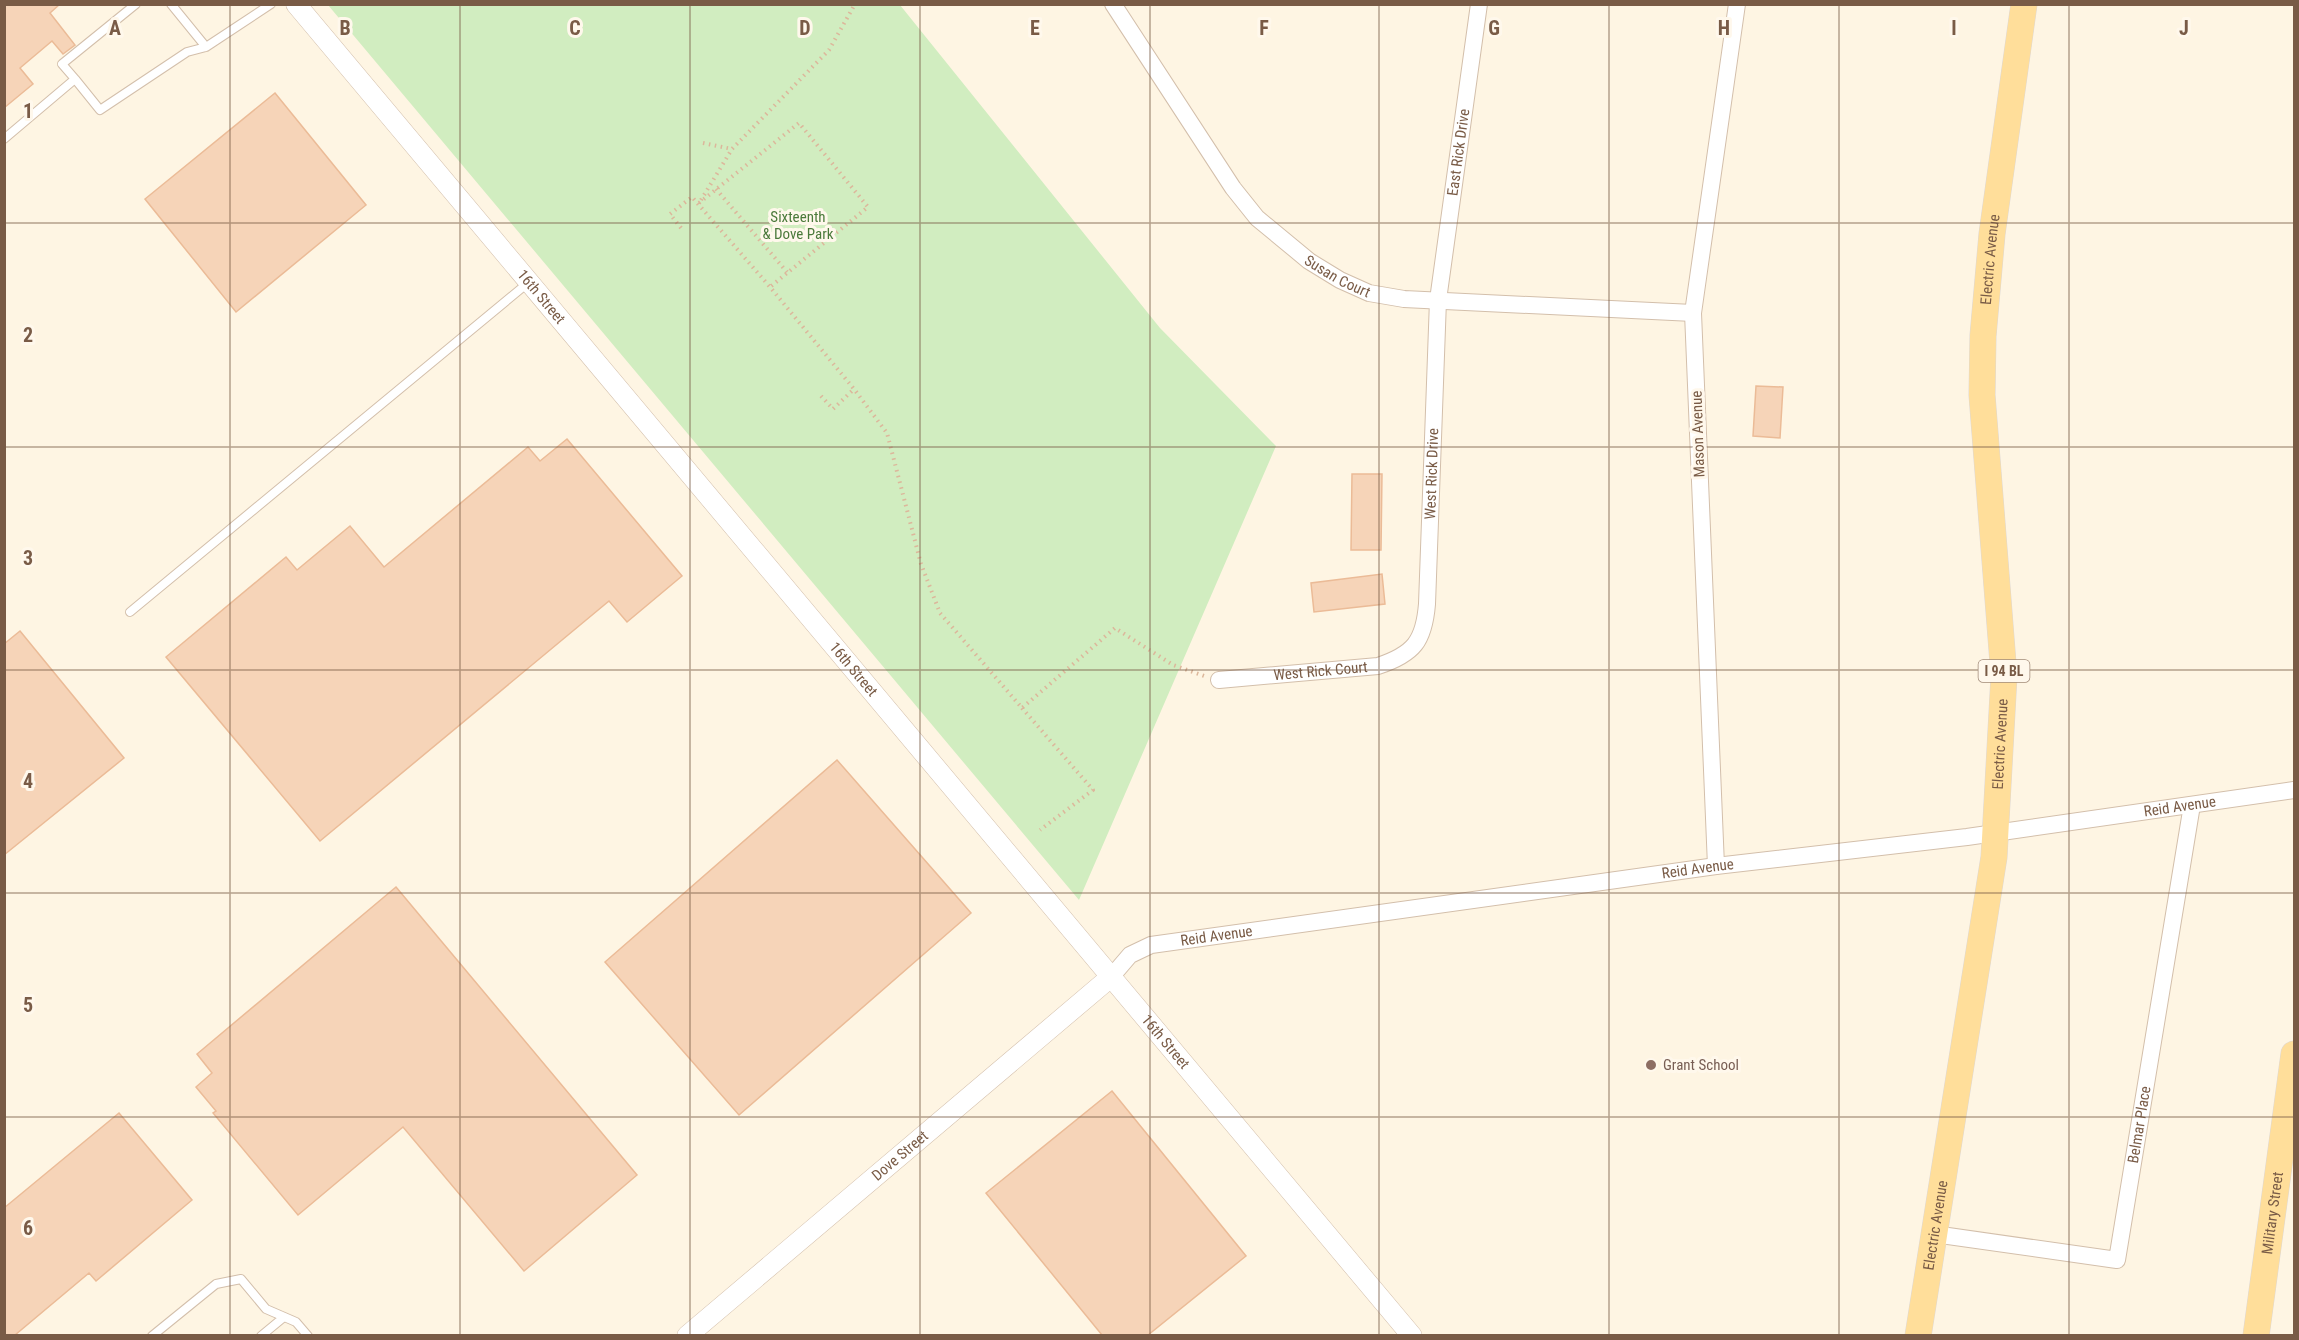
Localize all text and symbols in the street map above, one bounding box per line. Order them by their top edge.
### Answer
text: A [109,16,121,40]
text: B [339,16,351,40]
text: C [569,16,581,40]
text: D [799,16,811,40]
text: E [1030,16,1040,40]
text: F [1259,16,1269,40]
text: G [1488,16,1500,40]
text: H [1718,16,1730,40]
text: I [1951,16,1957,40]
text: J [2179,16,2189,40]
text: 1 [23,99,33,123]
street label: East Rick Drive [1444,107,1473,197]
park label: Sixteenth & Dove Park [762,208,834,243]
street label: Electric Avenue [1977,213,2004,306]
street label: Susan Court [1301,251,1373,301]
street label: 16th Street [514,266,569,328]
text: 2 [23,323,33,347]
street label: Mason Avenue [1687,390,1709,478]
street label: West Rick Drive [1421,428,1442,520]
text: 3 [23,546,33,570]
street label: 16th Street [826,639,881,700]
street label: West Rick Court [1273,658,1368,684]
road number: I 94 BL [1978,660,2030,682]
street label: Electric Avenue [1989,698,2012,790]
text: 4 [23,769,33,793]
street label: Reid Avenue [2143,792,2217,820]
street label: Reid Avenue [1661,855,1735,882]
street label: Reid Avenue [1179,922,1254,950]
text: 5 [23,993,33,1017]
street label: 16th Street [1138,1011,1193,1073]
place label: Grant School [1663,1056,1739,1074]
marker: Grant School [1644,1058,1658,1072]
street label: Belmar Place [2124,1085,2155,1165]
street label: Dove Street [868,1127,932,1185]
street label: Military Street [2258,1171,2287,1255]
street label: Electric Avenue [1920,1179,1952,1272]
text: 6 [23,1216,33,1240]

